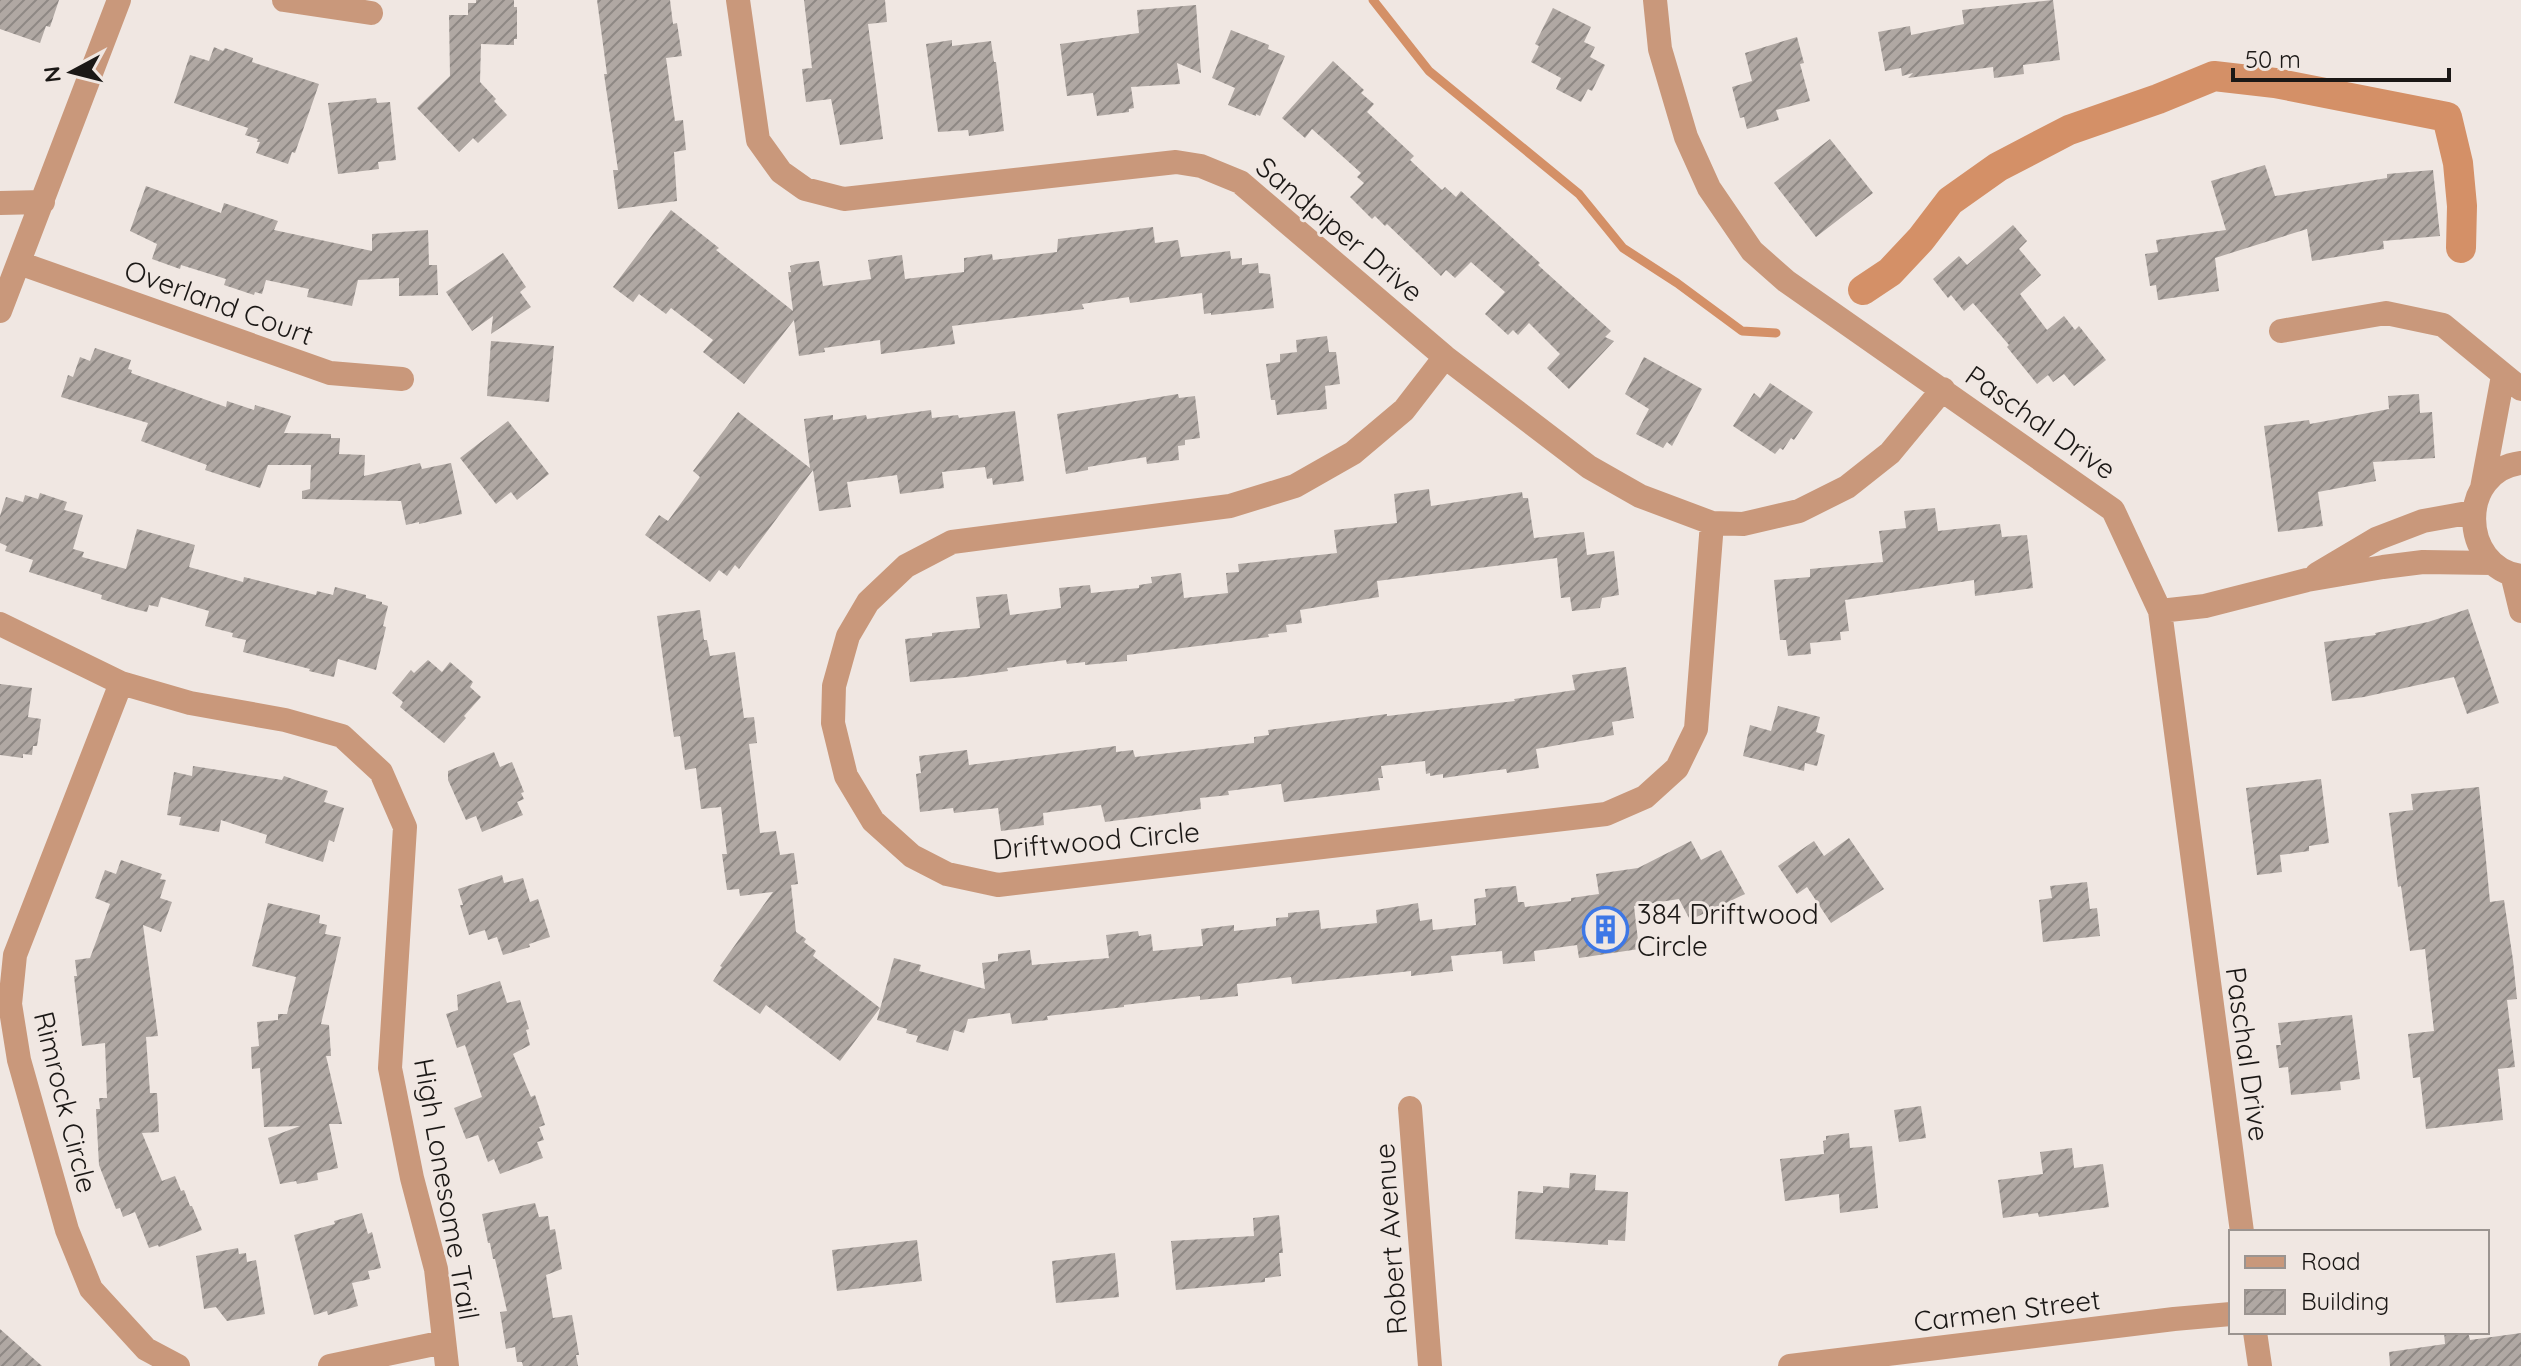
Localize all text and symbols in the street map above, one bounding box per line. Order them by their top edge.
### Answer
north arrow [32,32,112,112]
scale bar [2233,32,2449,82]
text: 50 m [2245,44,2301,74]
text: N [37,65,67,84]
street label: Sandpiper Drive [1249,149,1431,309]
street label: Overland Court [120,252,318,352]
street label: Paschal Drive [1959,357,2123,487]
street label: Driftwood Circle [991,813,1201,867]
place label: 384 Driftwood Circle [1637,896,1819,963]
building icon: 384 Driftwood Circle [1582,905,1630,953]
street label: Paschal Drive [2218,965,2278,1143]
street label: Rimrock Circle [27,1008,105,1196]
street label: High Lonesome Trail [407,1055,487,1323]
street label: Robert Avenue [1366,1142,1414,1336]
legend [2229,1230,2489,1334]
text: Road [2301,1246,2361,1276]
street label: Carmen Street [1912,1281,2102,1339]
text: Building [2301,1286,2389,1316]

